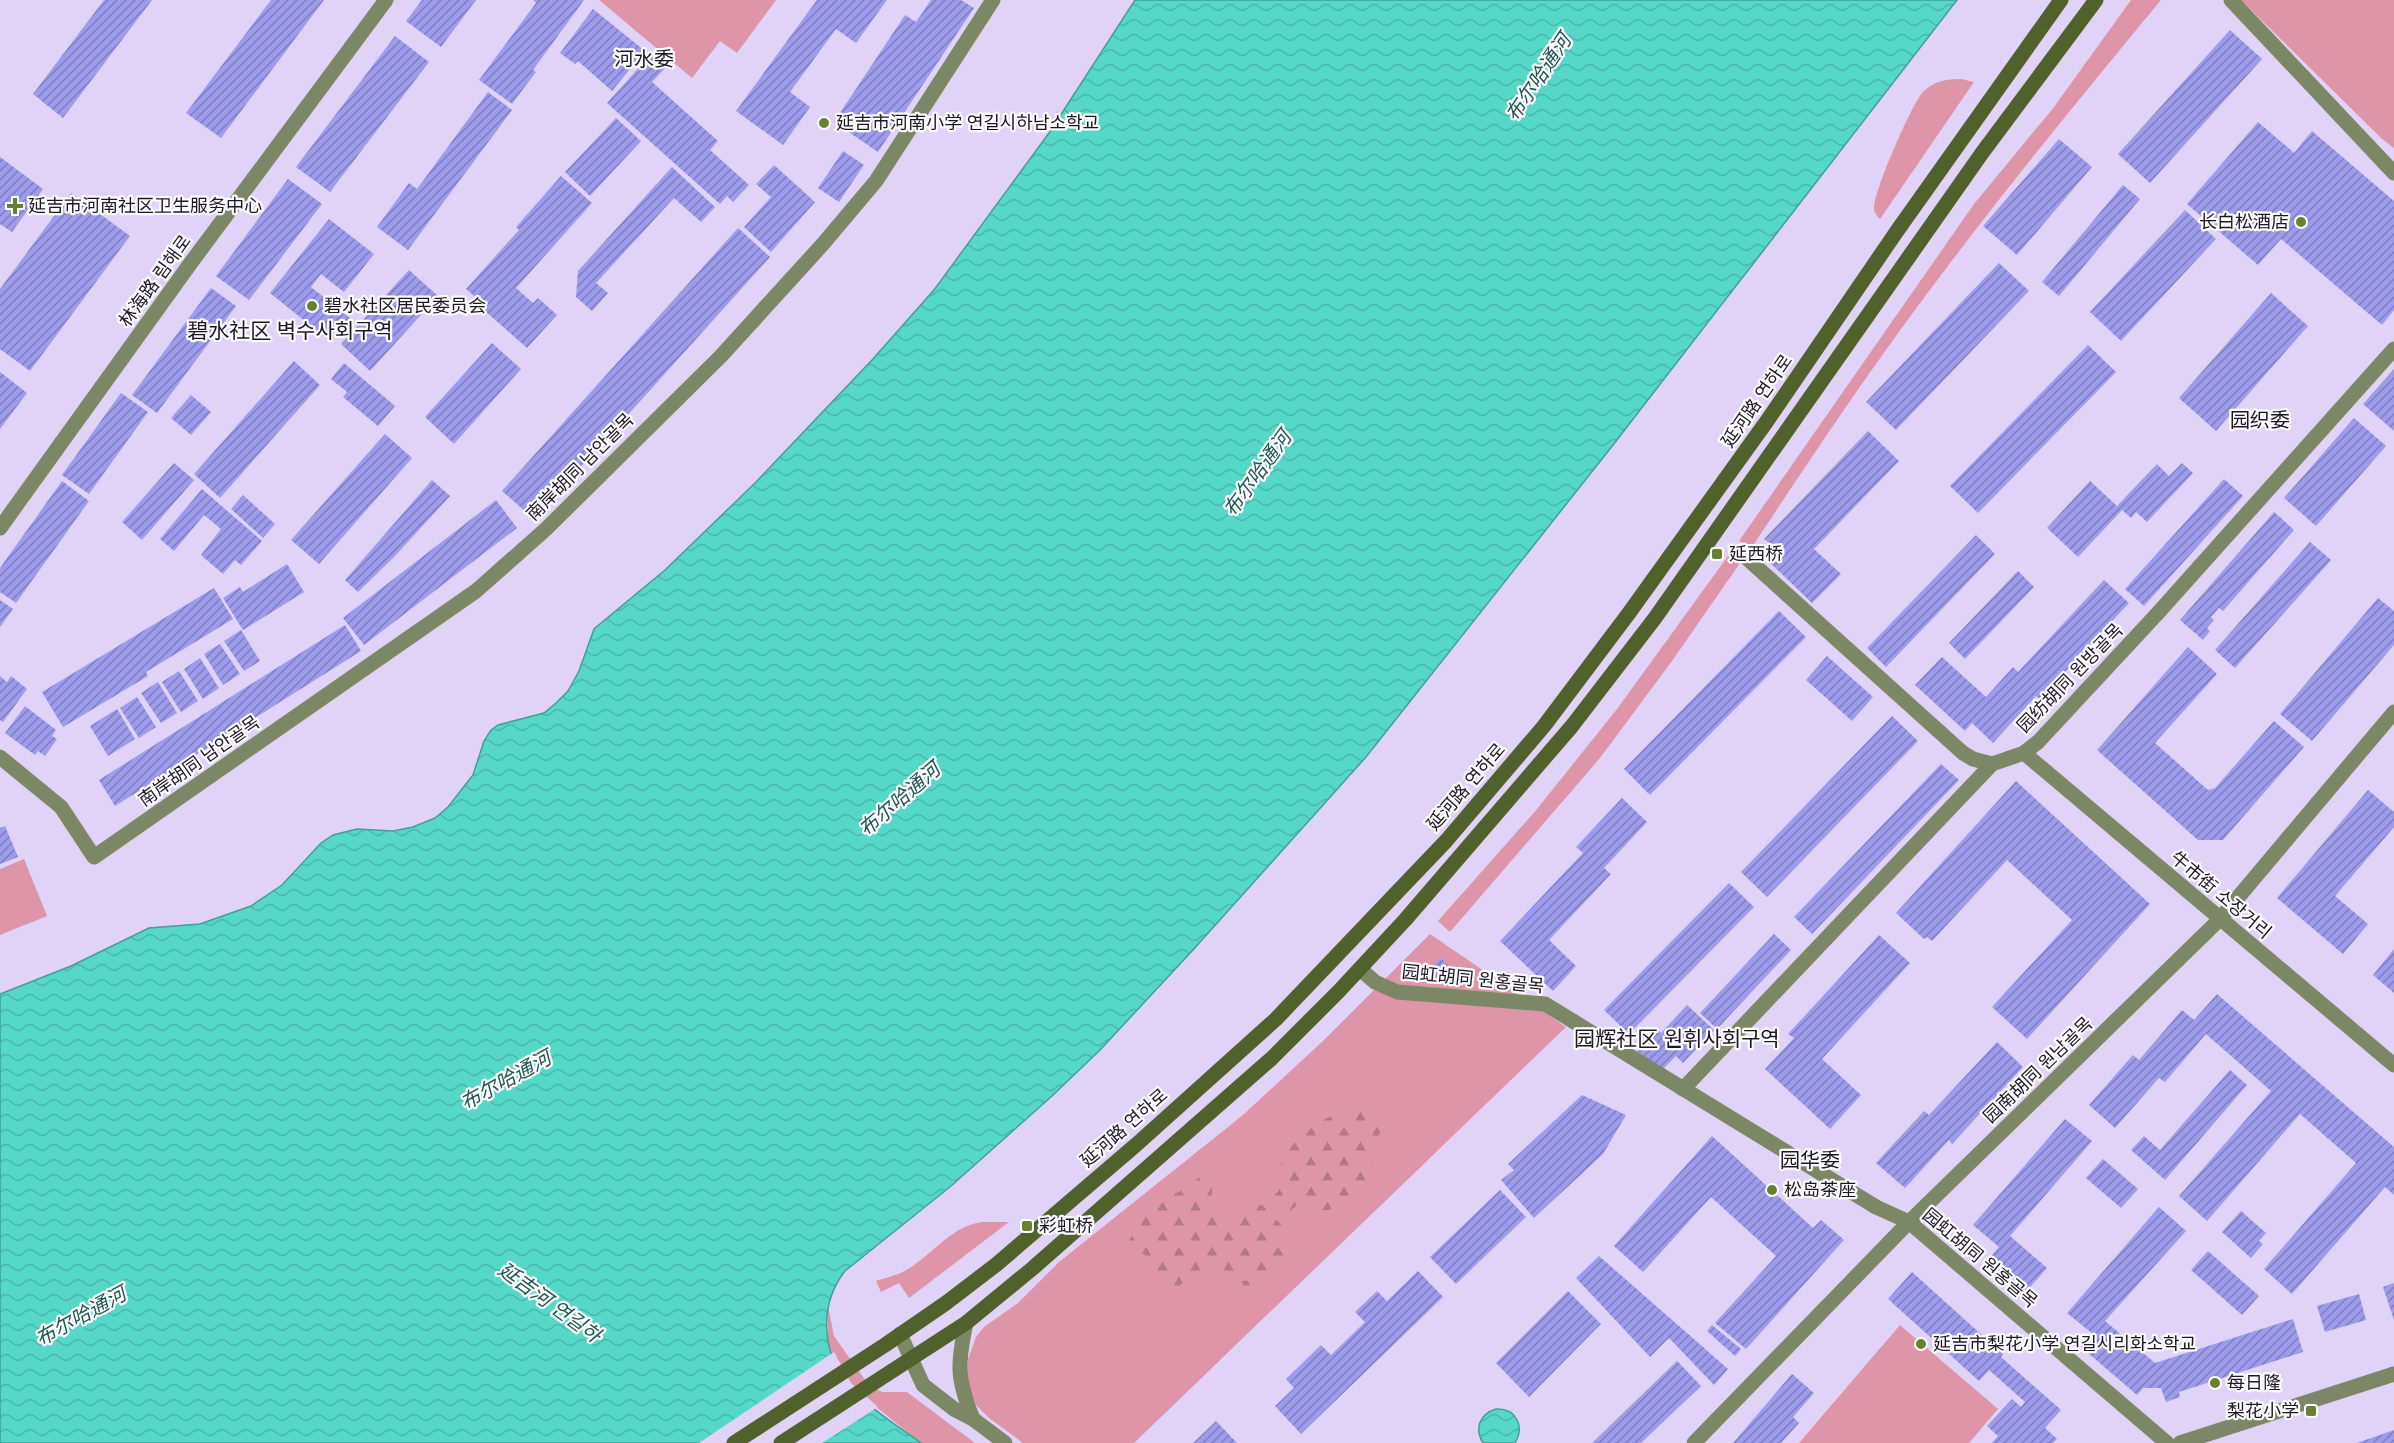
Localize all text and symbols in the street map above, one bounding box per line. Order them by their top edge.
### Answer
water label: 布尔哈通河 [1501,27,1579,126]
district label: 河水委 [614,48,674,72]
place label: 延吉市河南小学 연길시하남소학교 [836,112,1099,134]
marker: 延吉市河南小学 연길시하남소학교 [817,116,831,130]
place label: 延吉市河南社区卫生服务中心 [28,195,262,217]
marker: 延吉市河南社区卫生服务中心 [6,197,24,215]
place label: 长白松酒店 [2199,211,2289,233]
marker: 长白松酒店 [2294,215,2308,229]
street label: 林海路 림해로 [114,231,196,331]
place label: 碧水社区居民委员会 [324,295,486,317]
marker: 碧水社区居民委员会 [305,299,319,313]
district label: 碧水社区 벽수사회구역 [187,319,393,344]
street label: 延河路 연하로 [1717,350,1797,452]
street label: 南岸胡同 남안골목 [522,409,638,525]
district label: 园织委 [2230,409,2290,433]
water label: 布尔哈通河 [1219,423,1299,522]
place label: 延西桥 [1729,543,1783,565]
marker: 延西桥 [1710,547,1724,561]
street label: 园纺胡同 원방골목 [2012,619,2128,737]
street label: 南岸胡同 남안골목 [134,711,264,811]
street label: 延河路 연하로 [1422,739,1510,835]
water label: 布尔哈通河 [854,756,949,842]
street label: 牛市街 소장거리 [2166,846,2276,944]
street label: 园虹胡同 원홍골목 [1401,961,1545,997]
street label: 园南胡同 원남골목 [1979,1012,2097,1128]
district label: 园辉社区 원휘사회구역 [1574,1027,1780,1052]
water label: 布尔哈通河 [456,1044,559,1116]
street label: 延河路 연하로 [1076,1084,1172,1172]
district label: 园华委 [1780,1149,1840,1173]
place label: 松岛茶座 [1784,1179,1856,1201]
marker: 松岛茶座 [1765,1183,1779,1197]
street label: 园虹胡同 원홍골목 [1918,1204,2042,1312]
place label: 彩虹桥 [1039,1215,1093,1237]
marker: 彩虹桥 [1020,1219,1034,1233]
water label: 延吉河 연길하 [493,1258,607,1350]
water label: 布尔哈通河 [31,1280,134,1352]
place label: 延吉市梨花小学 연길시리화소학교 [1933,1333,2196,1355]
marker: 延吉市梨花小学 연길시리화소학교 [1914,1337,1928,1351]
place label: 每日隆 [2227,1372,2281,1394]
marker: 每日隆 [2208,1376,2222,1390]
place label: 梨花小学 [2227,1400,2299,1422]
marker: 梨花小学 [2304,1404,2318,1418]

